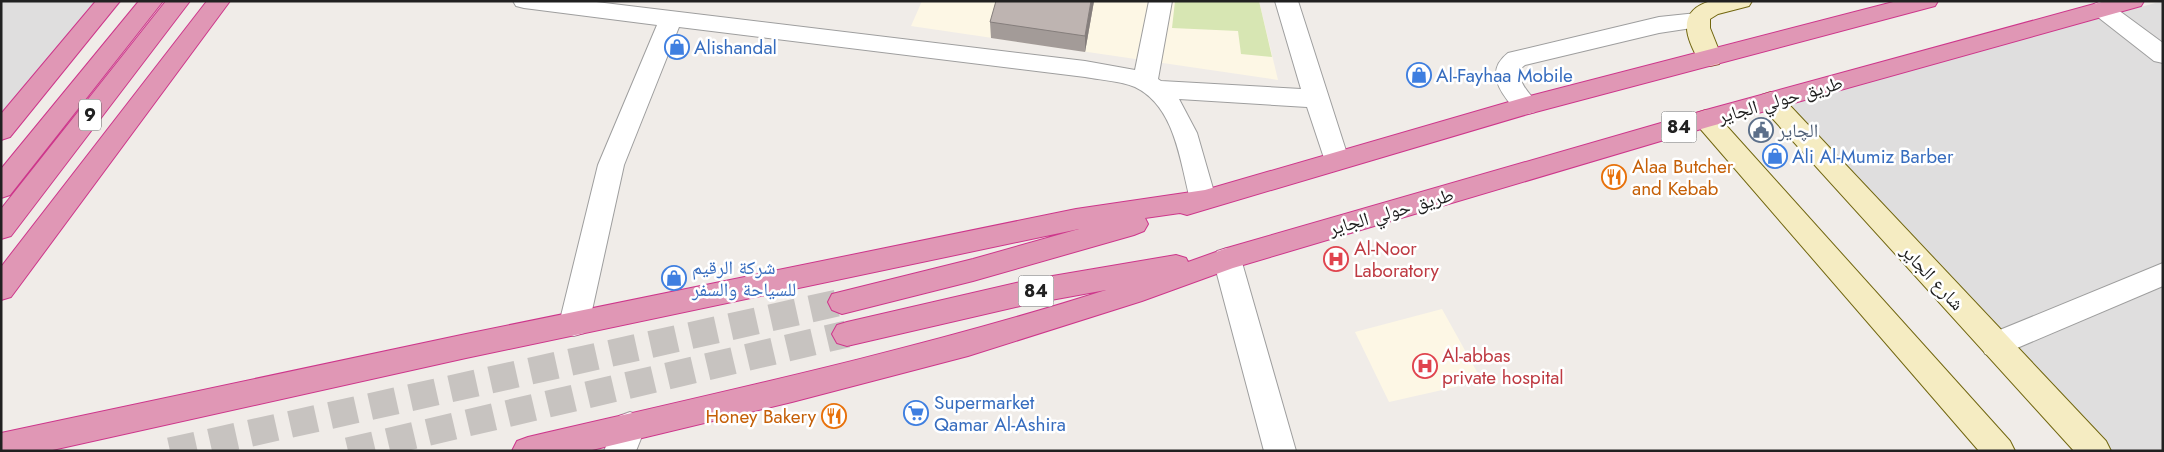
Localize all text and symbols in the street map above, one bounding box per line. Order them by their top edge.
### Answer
shop icon: Alishandal [664,34,690,60]
place label: Alishandal [694,34,777,61]
shop icon: Al-Fayhaa Mobile [1406,62,1432,88]
place label: Al-Fayhaa Mobile [1436,62,1573,89]
street label: طريق حولي الجاير [1714,69,1846,132]
road number: 9 [79,100,101,130]
road number: 84 [1662,111,1696,142]
public building icon: الچاير [1748,117,1774,143]
place label: الچاير [1777,117,1818,144]
shop icon: Ali Al-Mumiz Barber [1762,143,1788,169]
place label: Ali Al-Mumiz Barber [1792,143,1954,170]
place label: Alaa Butcher and Kebab [1632,153,1734,202]
restaurant icon: Alaa Butcher and Kebab [1601,164,1627,190]
street label: طريق حولي الجاير [1325,181,1457,244]
place label: Al-Noor Laboratory [1354,235,1440,284]
street label: شارع الجاير [1894,237,1970,317]
hospital icon: Al-Noor Laboratory [1323,246,1349,272]
place label: شركة الرقيم للسياحة والسفر [691,254,796,303]
shop icon: شركة الرقيم للسياحة والسفر [661,265,687,291]
road number: 84 [1018,276,1054,306]
place label: Al-abbas private hospital [1442,342,1564,391]
hospital icon: Al-abbas private hospital [1412,353,1438,379]
place label: Supermarket Qamar Al-Ashira [934,389,1066,438]
supermarket icon: Supermarket Qamar Al-Ashira [903,400,929,426]
place label: Honey Bakery [705,403,817,430]
restaurant icon: Honey Bakery [821,403,847,429]

